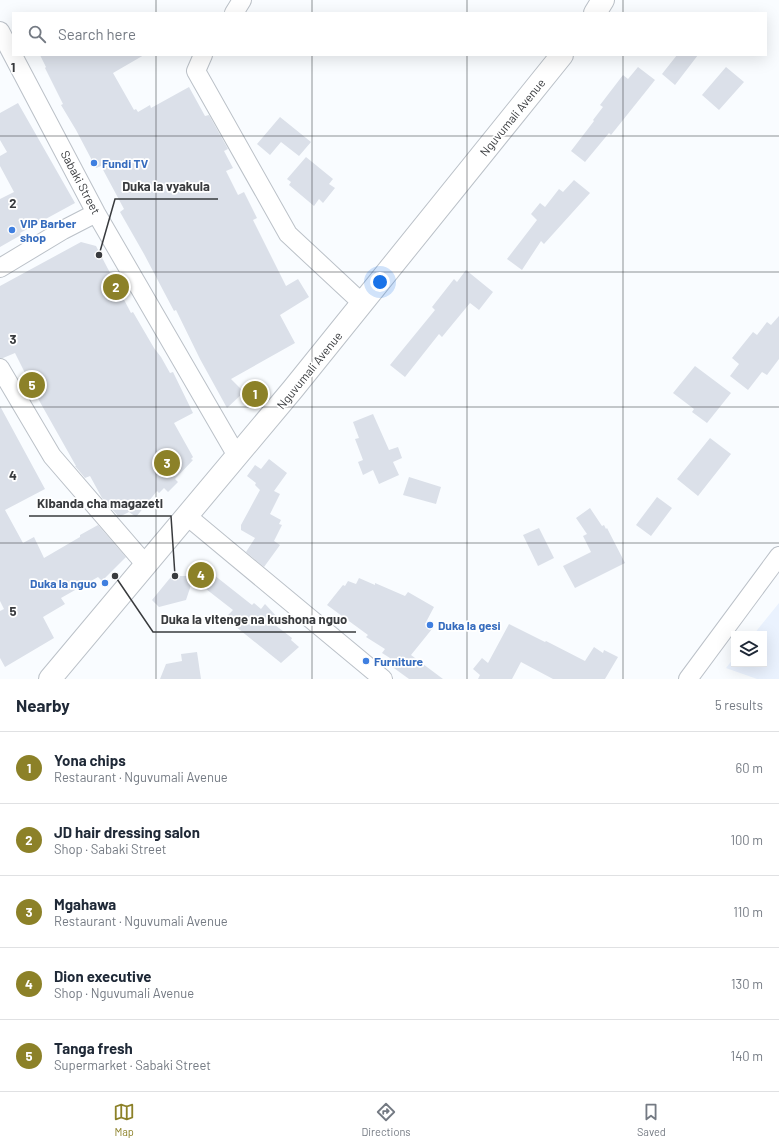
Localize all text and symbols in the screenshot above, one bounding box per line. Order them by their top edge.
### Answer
search box [12,12,767,56]
icon: search [26,23,48,45]
text: Search here [58,25,136,43]
text: 1 [11,59,15,75]
street label: Nguvumali Avenue [477,75,547,159]
street label: Sabaki Street [58,148,104,216]
place label: Fundi TV [102,156,149,170]
marker: Fundi TV [89,158,99,168]
callout: Duka la vyakula [115,174,218,199]
text: Duka la vyakula [122,178,210,194]
text: 2 [9,195,17,211]
place label: VIP Barber shop [20,216,77,244]
marker: VIP Barber shop [7,225,17,235]
pin: 2 [103,272,129,302]
your location [370,272,390,292]
street label: Nguvumali Avenue [274,328,344,412]
text: 3 [9,331,17,347]
pin: 5 [19,370,45,400]
pin: 1 [242,379,268,409]
pin: 3 [154,448,180,478]
text: 4 [9,467,17,483]
callout: Kibanda cha magazeti [29,491,171,516]
text: Kibanda cha magazeti [37,495,163,511]
pin: 4 [188,560,214,590]
place label: Duka la nguo [30,576,97,590]
marker: Duka la nguo [100,578,110,588]
text: 5 [9,603,17,619]
callout: Duka la vitenge na kushona nguo [153,607,356,632]
text: Duka la vitenge na kushona nguo [161,611,347,627]
place label: Duka la gesi [438,618,501,632]
marker: Duka la gesi [425,620,435,630]
map controls [731,631,767,667]
button: layers [731,631,767,667]
place label: Furniture [374,654,424,668]
marker: Furniture [361,656,371,666]
text: Nearby [16,695,70,715]
text: 5 results [715,697,763,713]
text: Yona chips [54,751,126,769]
text: 1 [27,760,31,776]
text: 60 m [736,760,763,776]
text: Restaurant · Nguvumali Avenue [54,769,228,785]
text: JD hair dressing salon [54,823,200,841]
text: 2 [25,832,33,848]
text: 100 m [730,832,763,848]
text: Shop · Sabaki Street [54,841,167,857]
text: Mgahawa [54,895,116,913]
text: 3 [25,904,33,920]
text: 110 m [733,904,763,920]
text: Restaurant · Nguvumali Avenue [54,913,228,929]
text: Dion executive [54,967,151,985]
text: 4 [25,976,33,992]
text: 130 m [731,976,763,992]
text: Shop · Nguvumali Avenue [54,985,194,1001]
text: Tanga fresh [54,1039,133,1057]
text: 5 [25,1048,33,1064]
text: 140 m [731,1048,763,1064]
text: Supermarket · Sabaki Street [54,1057,211,1073]
tab: Map [113,1101,135,1138]
tab: Directions [361,1101,411,1138]
tab: Saved [637,1101,666,1138]

